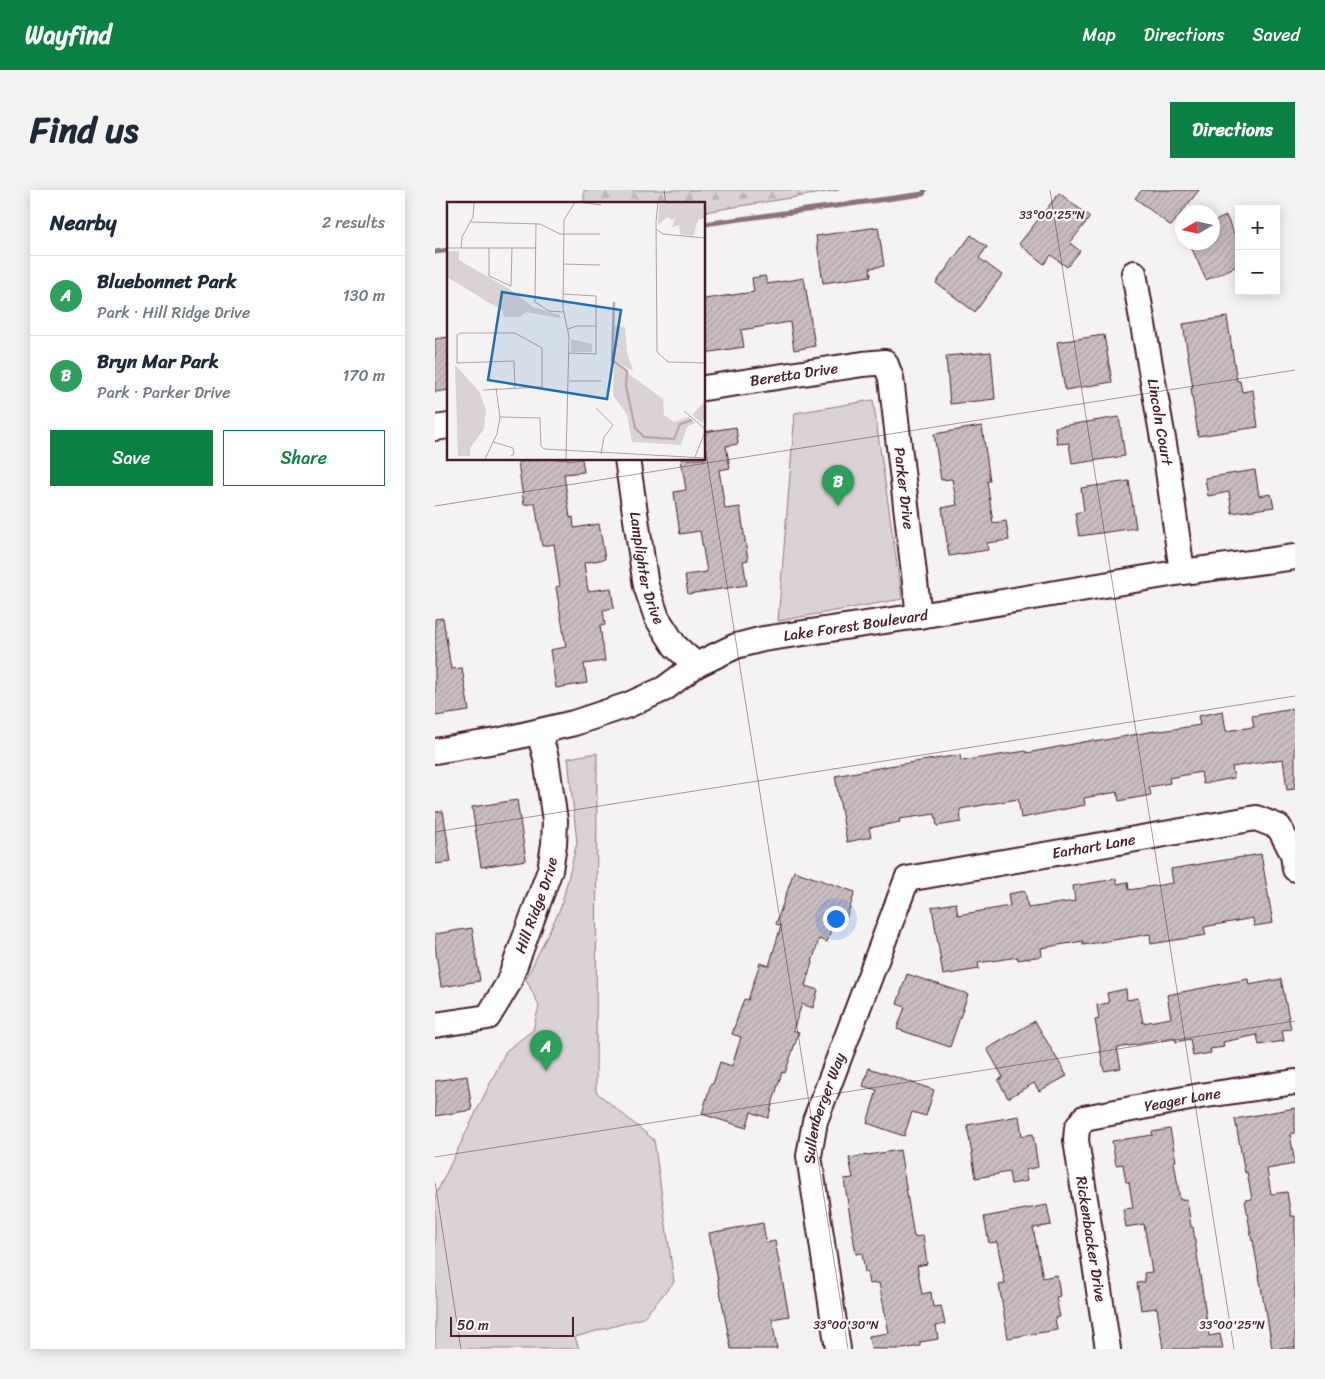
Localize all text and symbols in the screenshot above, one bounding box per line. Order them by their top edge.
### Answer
text: Wayfind [25,14,111,56]
text: Map [1083,19,1116,51]
text: Directions [1144,19,1225,51]
text: Saved [1253,19,1300,51]
text: Find us [30,99,138,161]
button: Directions [1170,102,1295,158]
inset map [447,202,705,460]
text: Nearby [50,204,116,242]
text: 33°00'25"N [1019,204,1085,226]
north arrow [1175,205,1220,250]
map controls [1235,205,1280,295]
button: + [1235,205,1280,250]
text: 2 results [322,208,385,237]
button: − [1235,250,1280,295]
text: Bluebonnet Park [97,265,236,298]
text: A [61,281,71,310]
text: 130 m [343,281,385,310]
text: Park · Hill Ridge Drive [97,298,250,327]
text: Bryn Mar Park [97,345,219,378]
street label: Beretta Drive [748,355,840,394]
text: B [61,361,71,390]
text: 170 m [342,361,385,390]
street label: Lincoln Court [1140,376,1180,468]
text: Park · Parker Drive [97,378,230,407]
button: Save [50,430,213,486]
button: Share [223,430,385,486]
street label: Parker Drive [886,446,922,531]
pin: B [822,465,854,506]
street label: Lamplighter Drive [622,510,672,631]
street label: Lake Forest Boulevard [782,602,931,649]
street label: Earhart Lane [1050,826,1138,866]
street label: Hill Ridge Drive [507,855,565,957]
your location [823,906,849,932]
pin: A [530,1030,562,1071]
street label: Sullenberger Way [796,1049,853,1166]
street label: Yeager Lane [1142,1080,1223,1119]
street label: Rickenbacker Drive [1068,1174,1114,1304]
text: 50 m [457,1313,489,1338]
scale bar [450,1314,574,1337]
text: 33°00'30"N [813,1314,879,1336]
text: 33°00'25"N [1199,1314,1265,1336]

